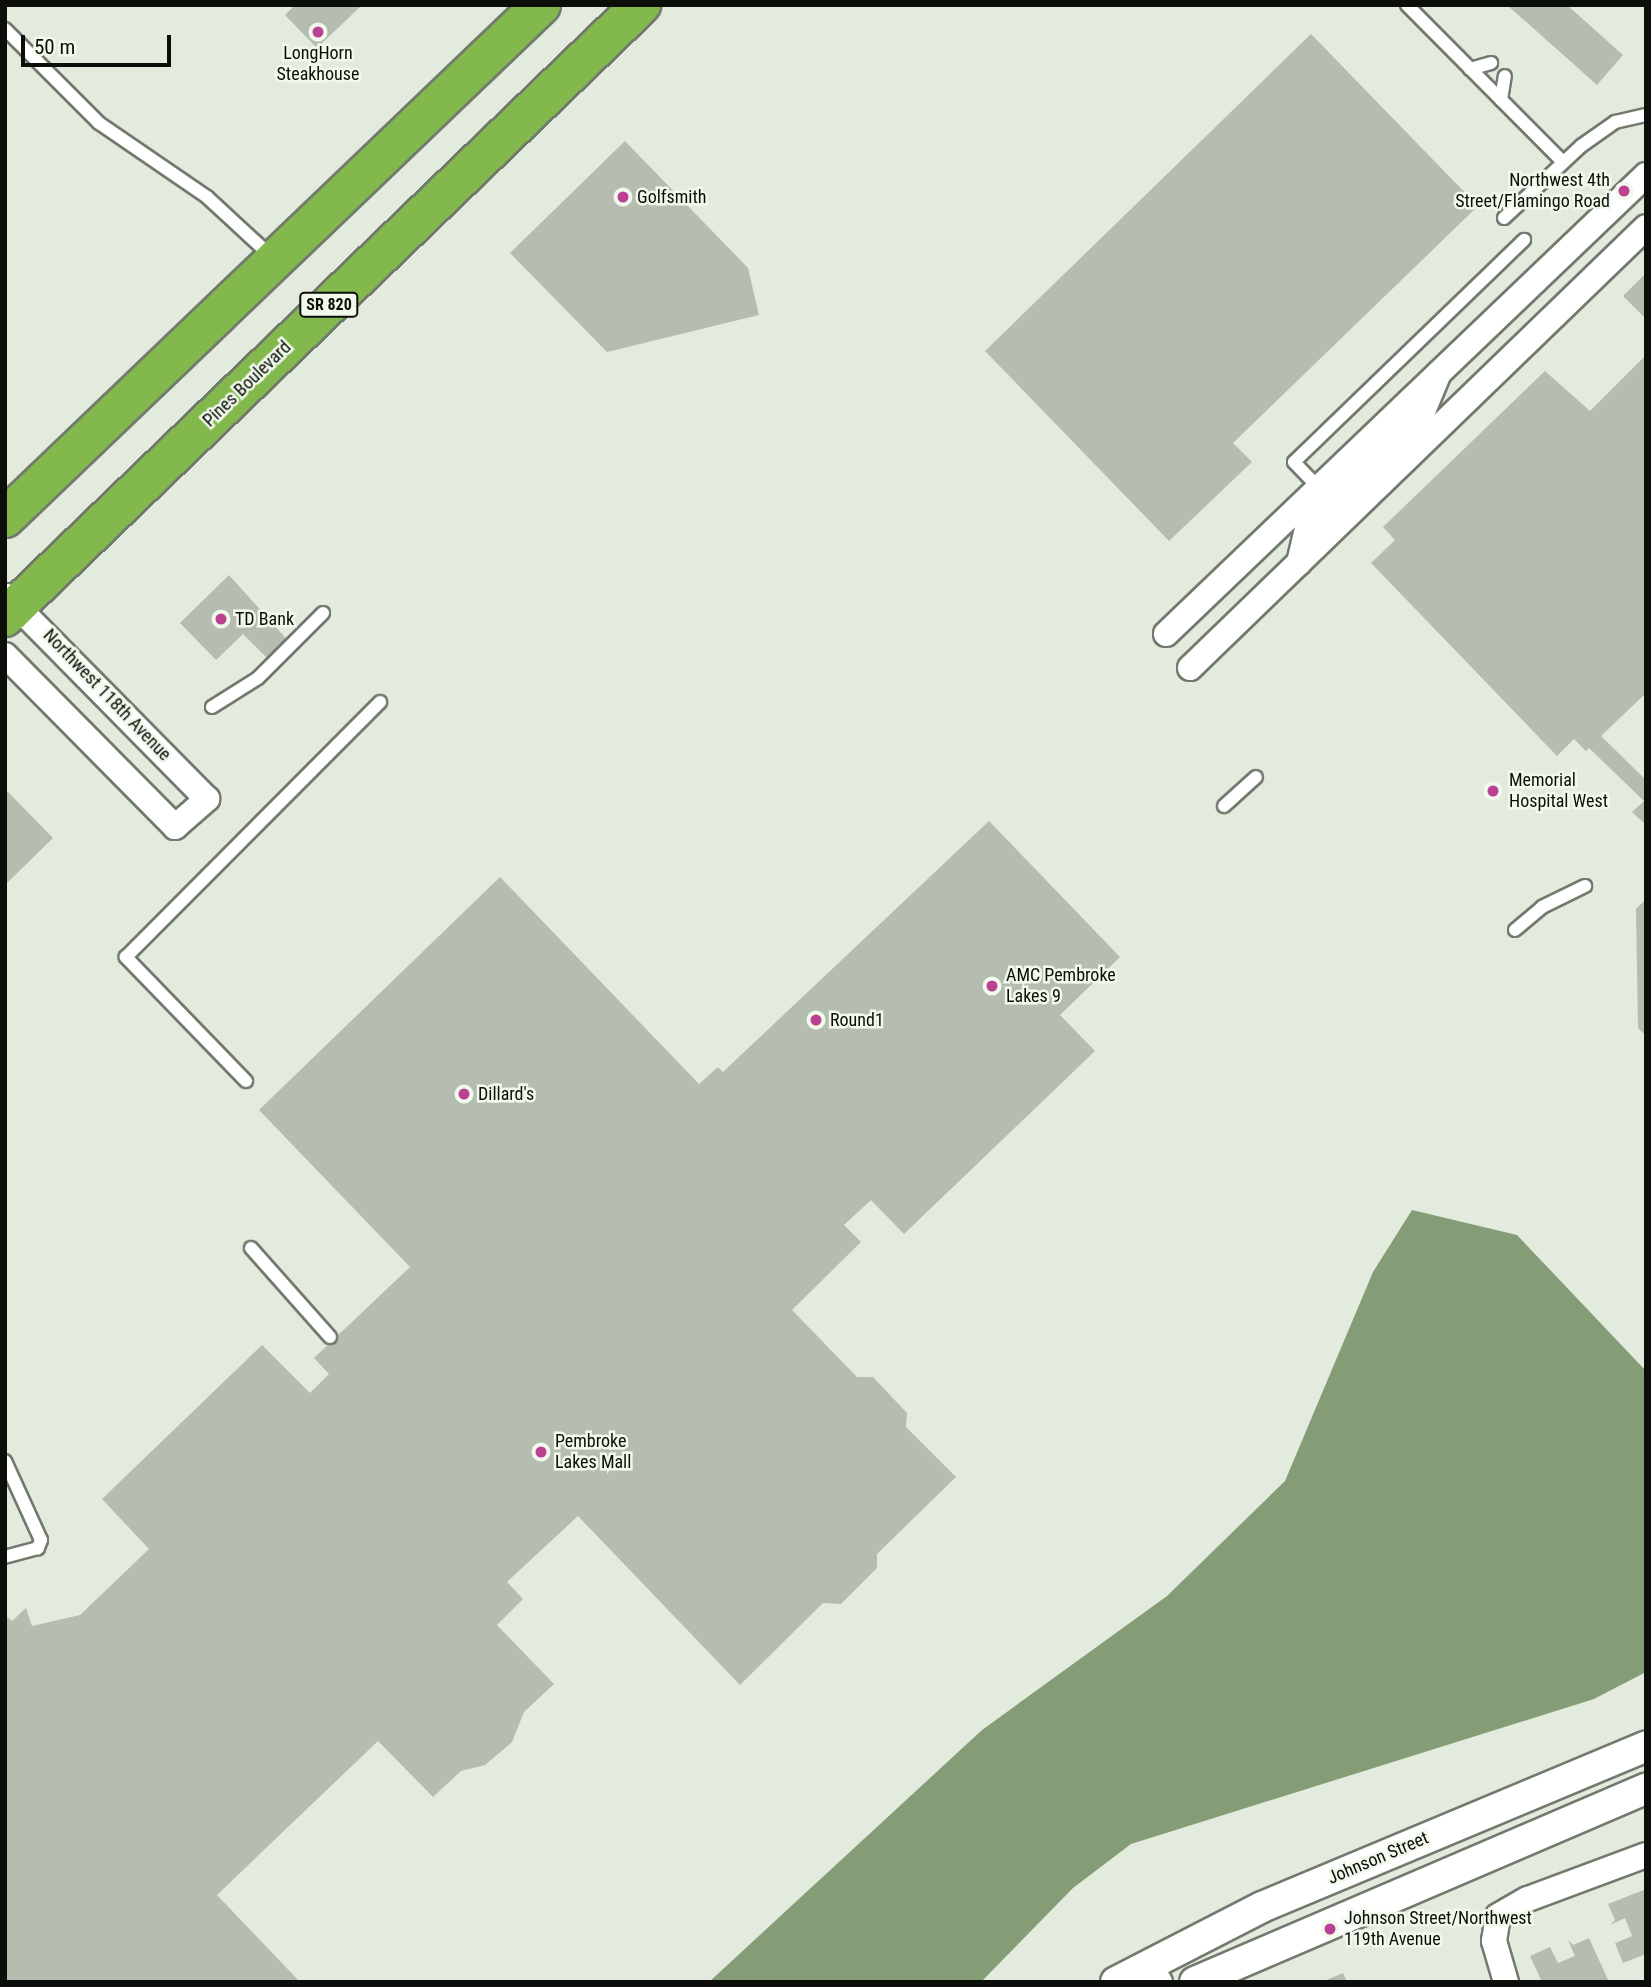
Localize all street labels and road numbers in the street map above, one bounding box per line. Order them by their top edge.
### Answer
road number: SR 820 [299,292,359,318]
street label: Pines Boulevard [198,337,296,431]
street label: Northwest 118th Avenue [39,625,175,765]
street label: Johnson Street [1324,1827,1432,1889]

